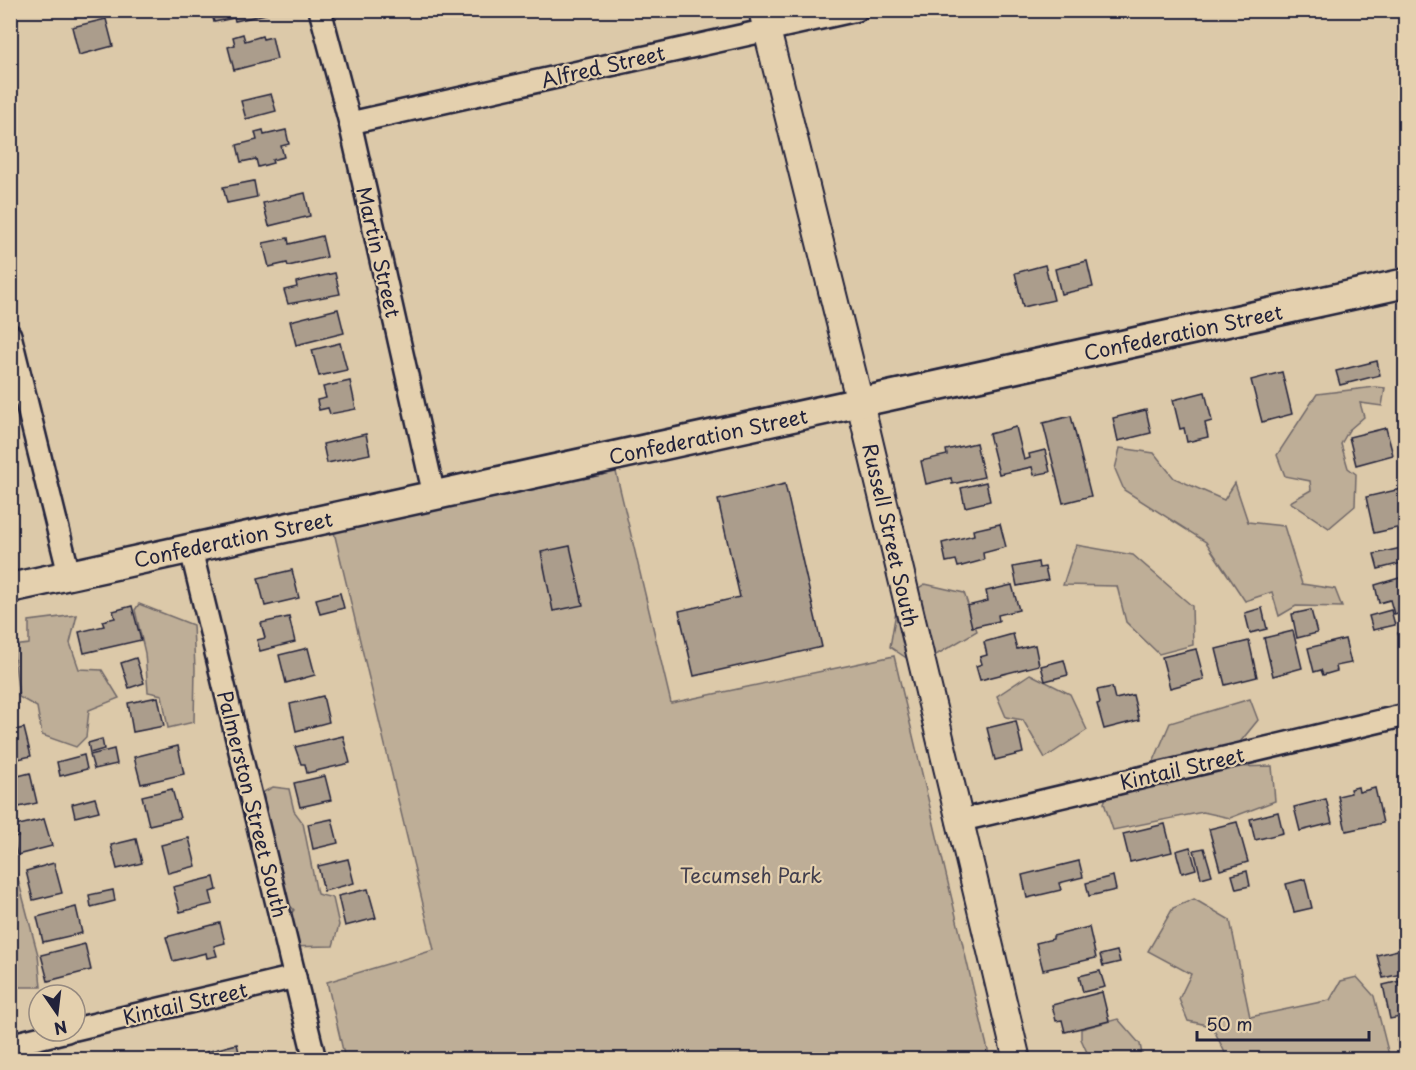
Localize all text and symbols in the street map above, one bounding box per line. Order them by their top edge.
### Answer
street label: Alfred Street [538,37,668,95]
street label: Martin Street [349,184,409,320]
street label: Confederation Street [1081,296,1285,368]
street label: Confederation Street [606,400,810,472]
street label: Russell Street South [855,440,927,630]
street label: Confederation Street [131,503,335,575]
street label: Palmerston Street South [210,687,296,921]
street label: Kintail Street [1117,739,1247,797]
park label: Tecumseh Park [680,860,822,890]
street label: Kintail Street [120,974,250,1032]
north arrow [27,983,87,1043]
scale bar [1197,1004,1370,1042]
text: 50 m [1206,1010,1253,1037]
text: N [52,1015,70,1042]

